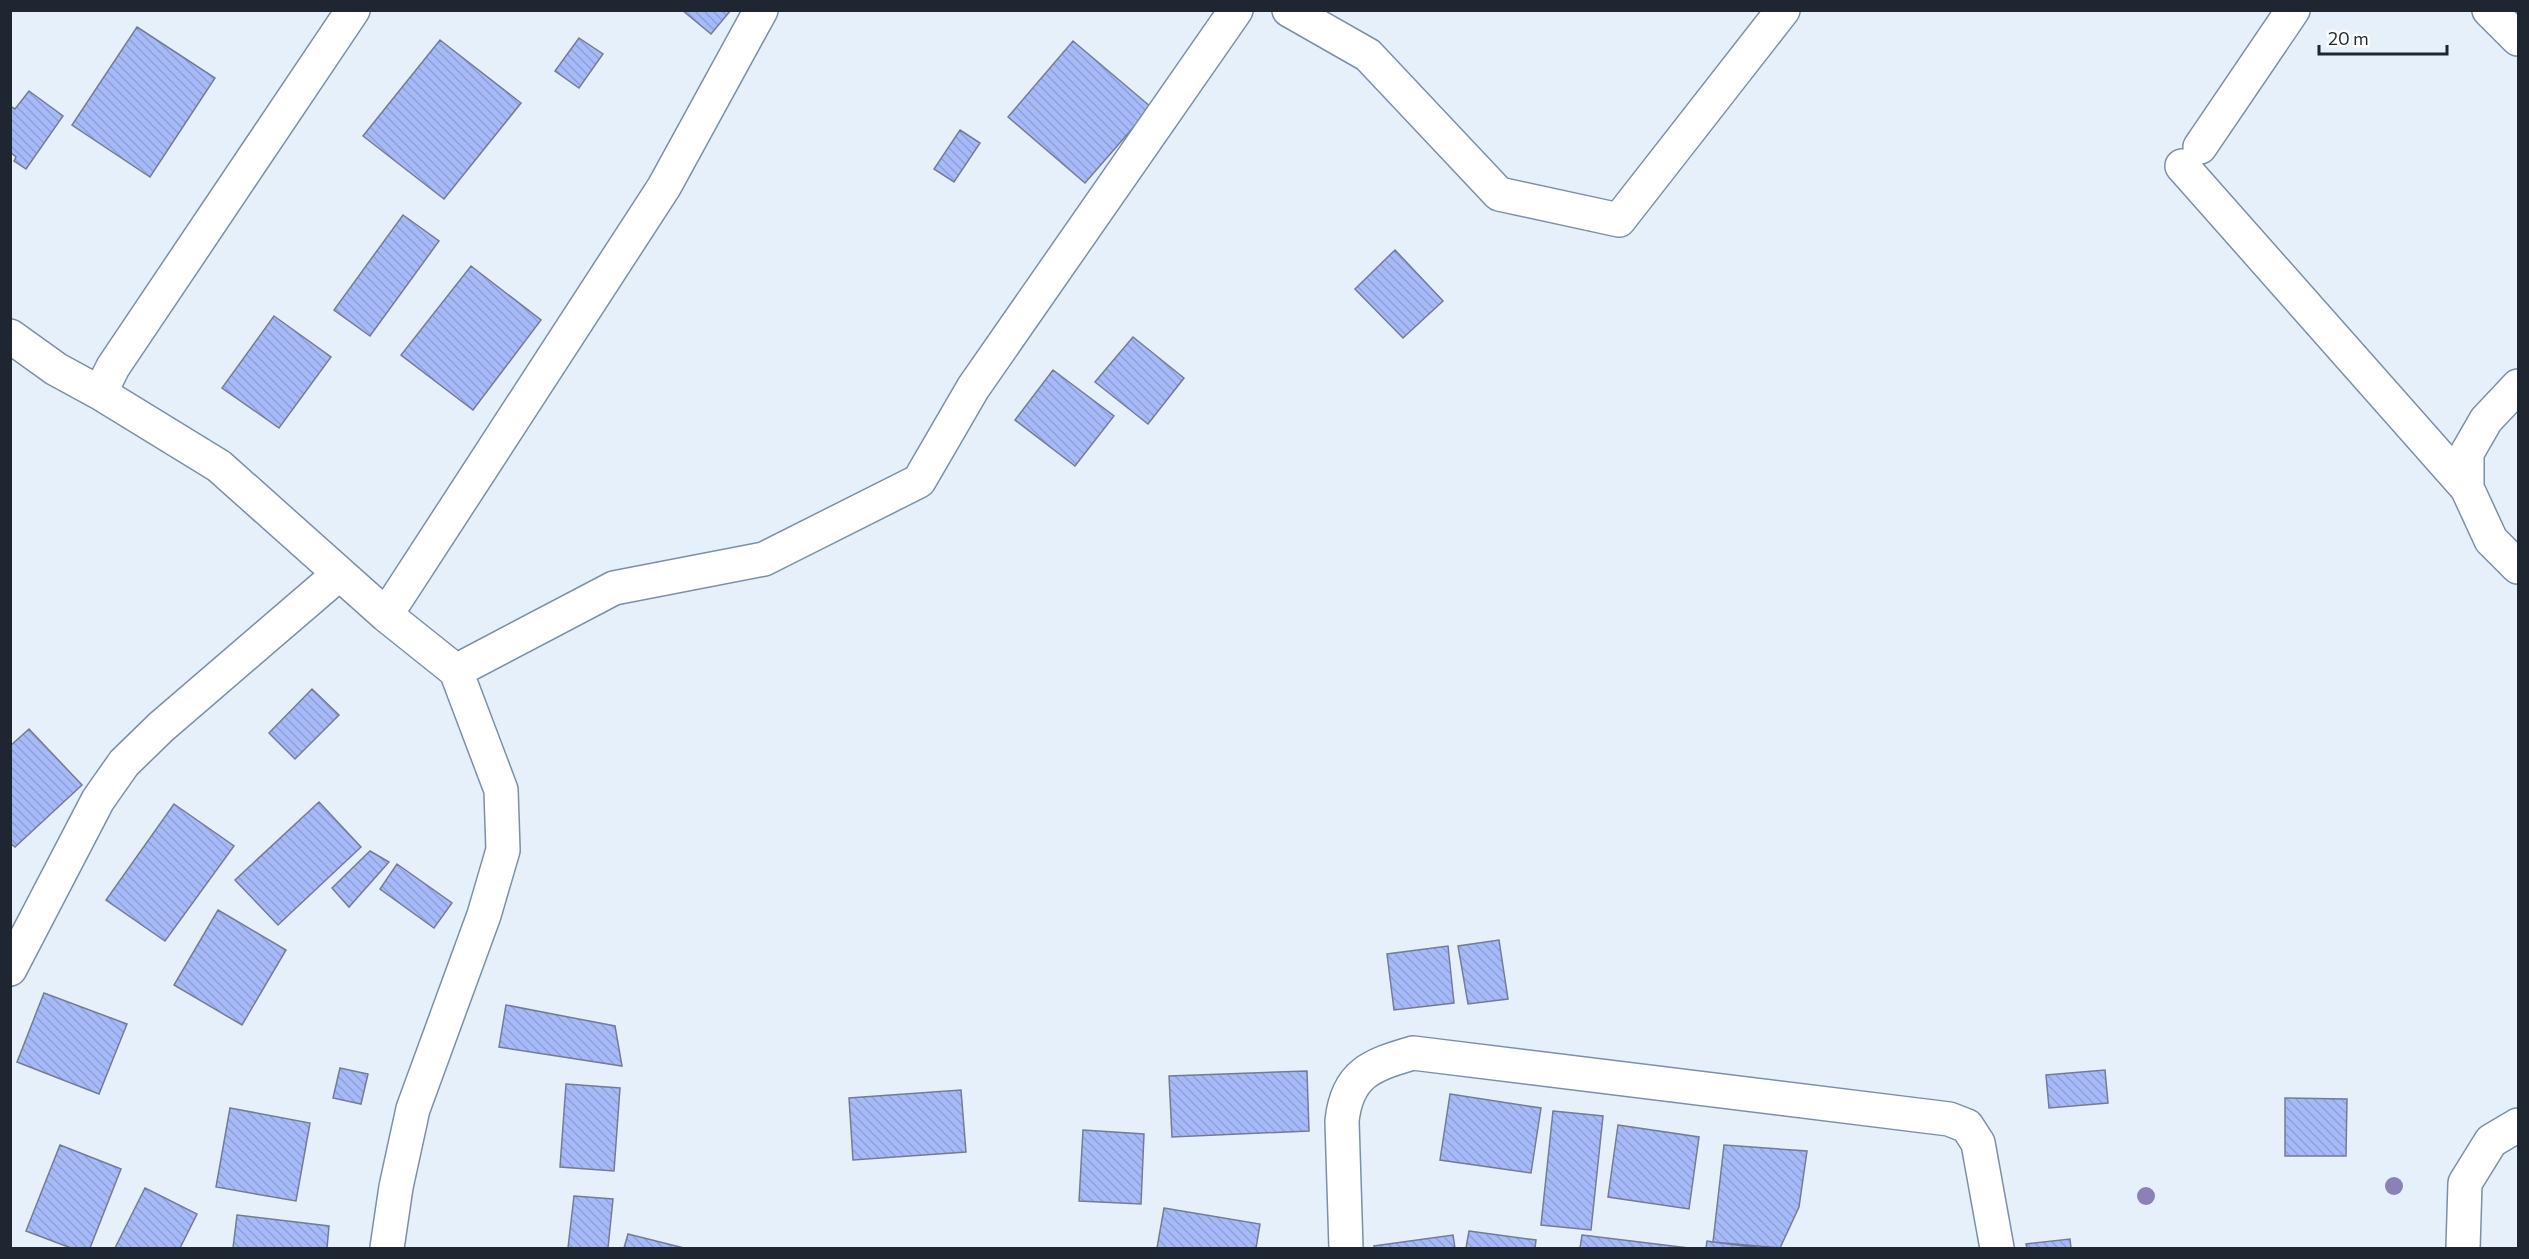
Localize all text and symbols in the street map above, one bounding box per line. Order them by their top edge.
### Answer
scale bar [2319,18,2446,56]
text: 20 m [2328,27,2369,49]

